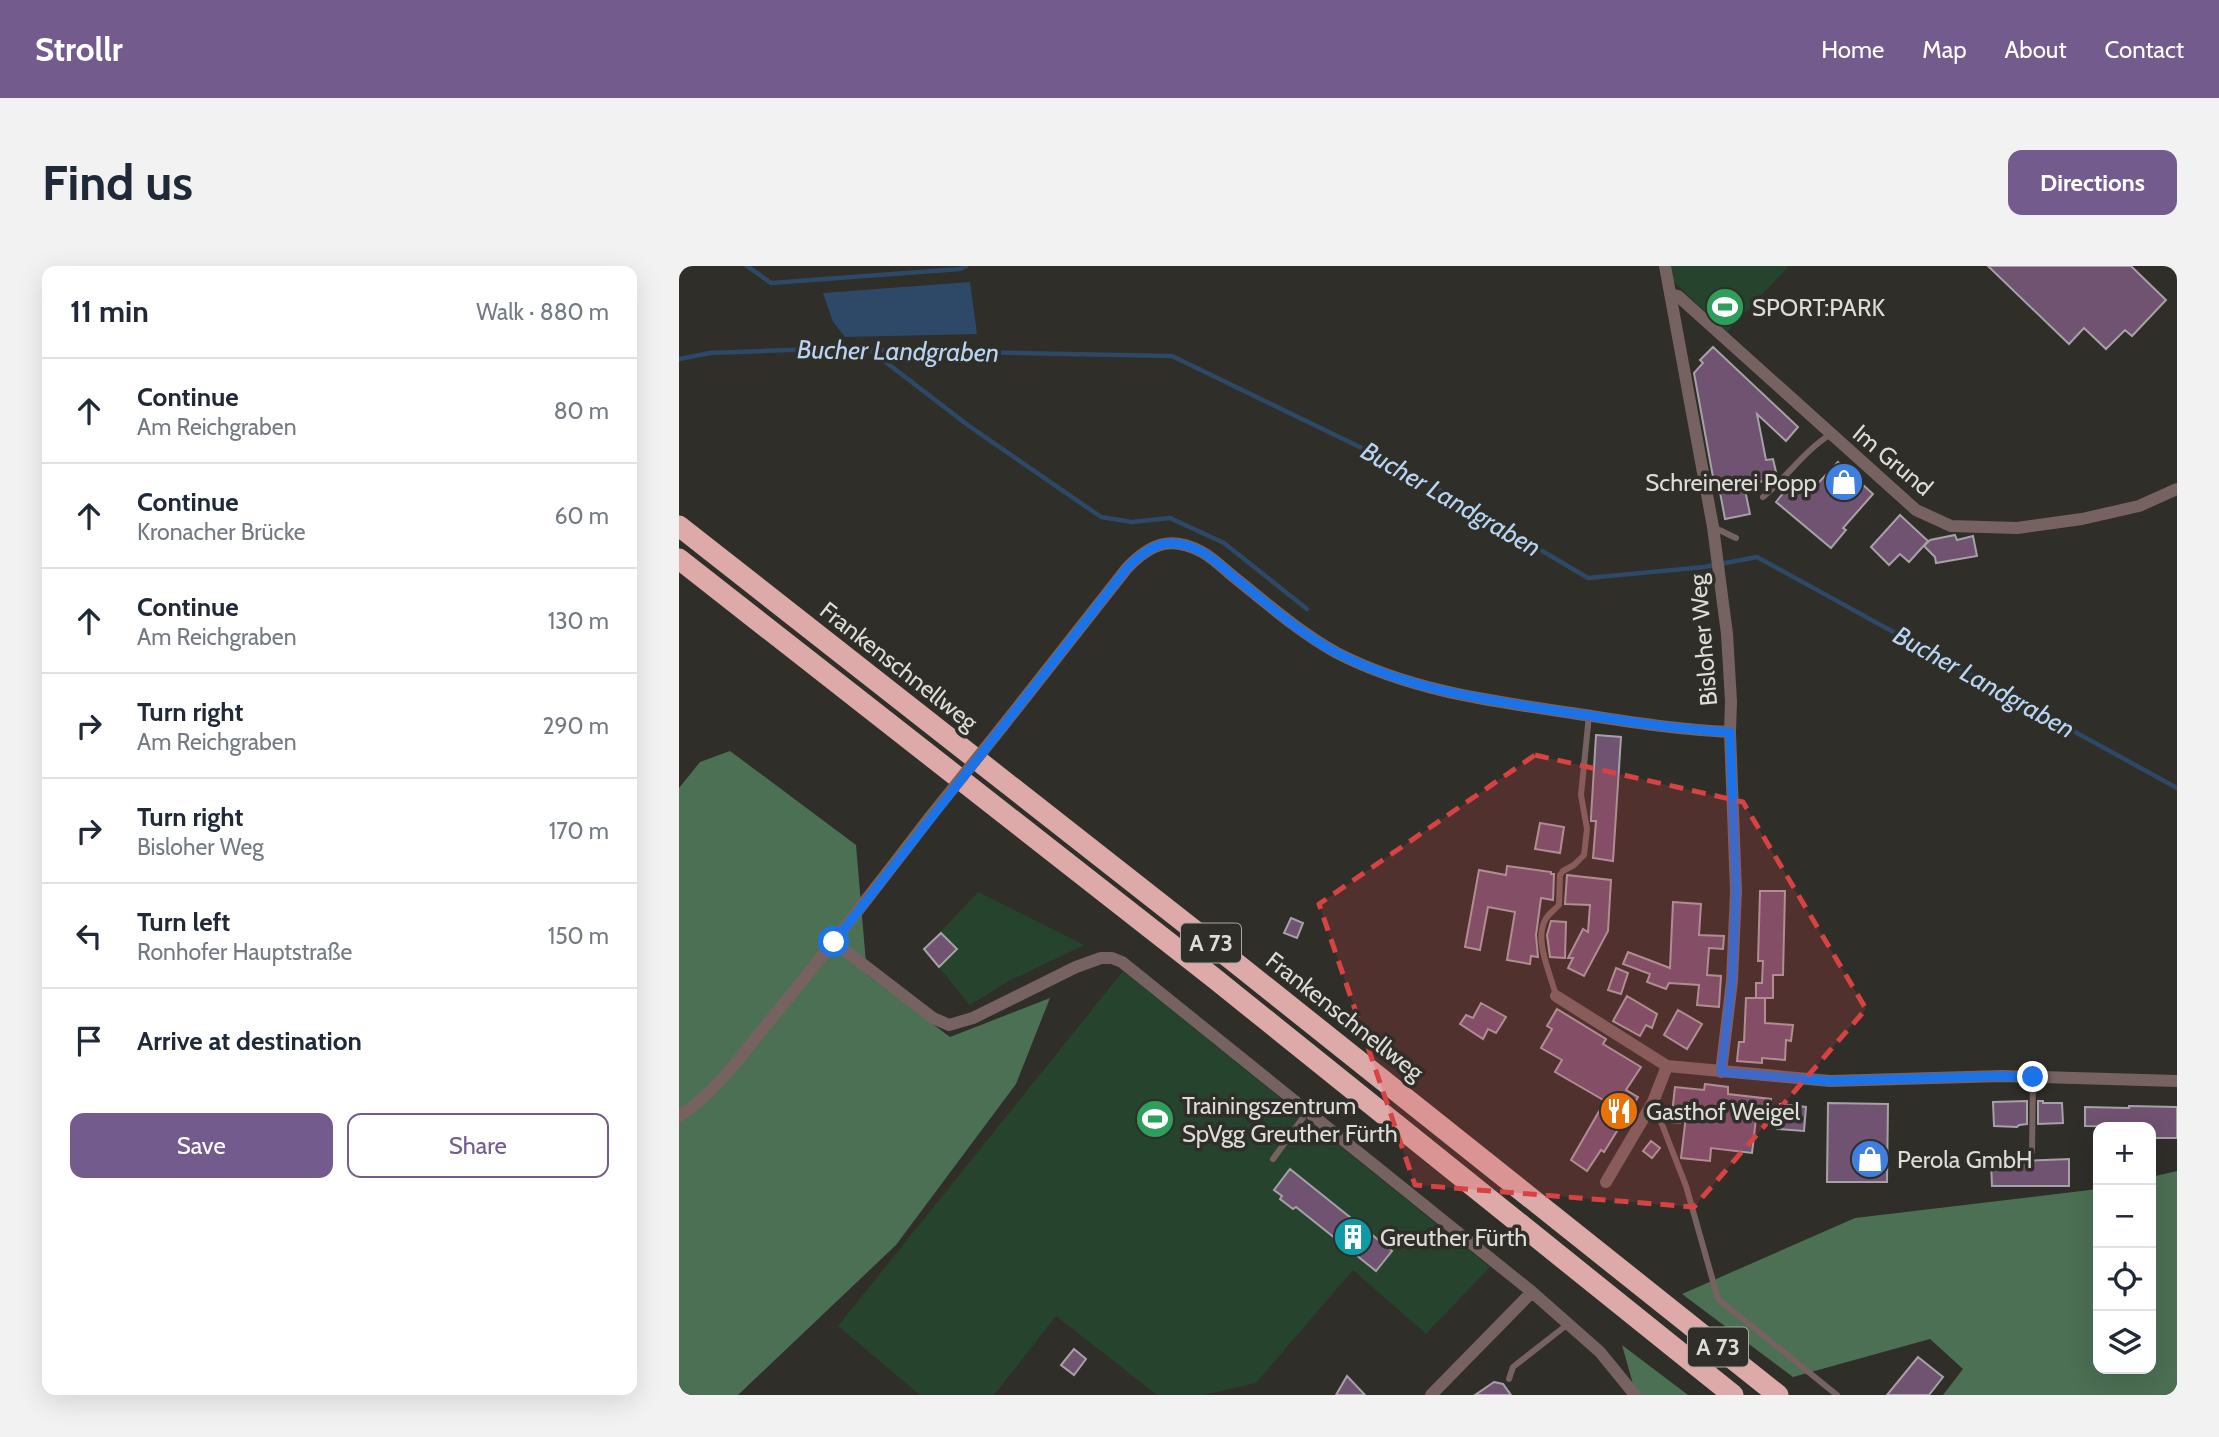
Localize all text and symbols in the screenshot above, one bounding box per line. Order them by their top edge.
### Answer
text: Strollr [35,29,123,69]
text: Home [1821,35,1884,64]
text: Map [1922,35,1967,64]
text: About [2005,35,2067,64]
text: Contact [2105,35,2184,64]
button: Directions [2008,150,2177,215]
text: Find us [42,153,193,212]
sports icon: SPORT:PARK [1704,286,1746,328]
text: 11 min [70,293,149,330]
place label: SPORT:PARK [1752,293,1885,322]
text: Walk · 880 m [476,298,609,326]
water label: Bucher Landgraben [797,333,999,369]
text: Continue [137,381,239,413]
icon: ahead [70,392,108,430]
text: 80 m [554,397,609,425]
text: Am Reichgraben [137,413,297,441]
street label: Im Grund [1847,418,1939,502]
water label: Bucher Landgraben [1355,435,1547,563]
shop icon: Schreinerei Popp [1823,461,1865,503]
place label: Schreinerei Popp [1645,468,1817,497]
text: Continue [137,486,239,518]
icon: ahead [70,497,108,535]
text: 60 m [555,502,609,530]
text: Kronacher Brücke [137,518,306,546]
street label: Bisloher Weg [1683,572,1723,707]
text: Continue [137,591,239,623]
street label: Frankenschnellweg [814,595,984,737]
icon: ahead [70,602,108,640]
text: 130 m [548,607,609,635]
water label: Bucher Landgraben [1888,619,2080,745]
text: Am Reichgraben [137,623,297,651]
text: Turn right [137,696,243,728]
icon: right [70,707,108,745]
text: 290 m [542,712,609,740]
text: Am Reichgraben [137,728,297,756]
text: Turn right [137,801,243,833]
icon: right [70,812,108,850]
text: 170 m [549,817,609,845]
text: Bisloher Weg [137,833,264,861]
text: Turn left [137,906,230,938]
icon: left [70,917,108,955]
text: 150 m [548,922,609,950]
road number: A 73 [1181,923,1241,962]
route start [818,926,849,957]
text: Ronhofer Hauptstraße [137,938,352,966]
street label: Frankenschnellweg [1260,945,1430,1087]
icon: arrive [70,1022,108,1060]
text: Arrive at destination [137,1025,362,1057]
route end [2017,1061,2048,1092]
restaurant icon: Gasthof Weigel [1598,1090,1640,1132]
place label: Trainingszentrum SpVgg Greuther Fürth [1182,1091,1398,1148]
place label: Gasthof Weigel [1646,1097,1800,1126]
sports icon: Trainingszentrum SpVgg Greuther Fürth [1134,1098,1176,1140]
button: Save [70,1113,333,1178]
button: Share [347,1113,609,1178]
map controls [2093,1122,2156,1374]
button: + [2093,1122,2156,1185]
shop icon: Perola GmbH [1849,1138,1891,1180]
place label: Perola GmbH [1897,1145,2033,1174]
button: − [2093,1185,2156,1248]
building icon: Greuther Fürth [1332,1216,1374,1258]
place label: Greuther Fürth [1380,1223,1527,1252]
button: locate [2093,1248,2156,1311]
button: layers [2093,1311,2156,1374]
road number: A 73 [1688,1328,1748,1366]

